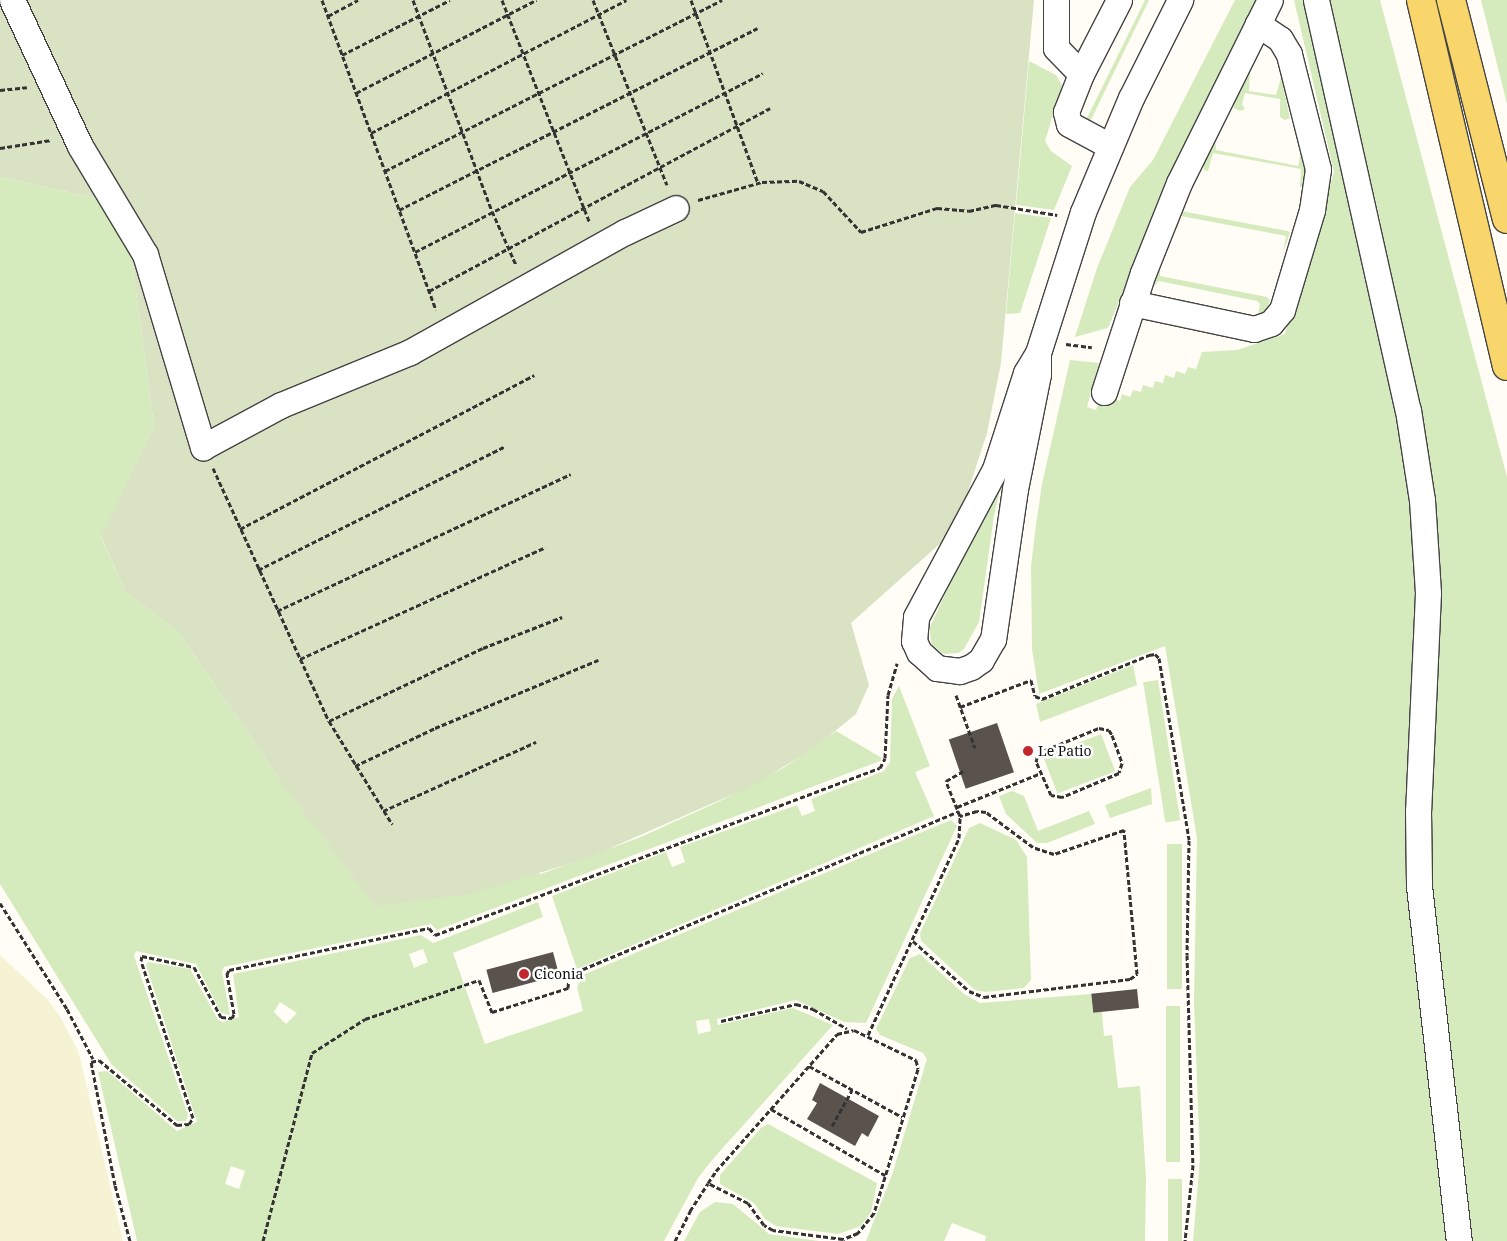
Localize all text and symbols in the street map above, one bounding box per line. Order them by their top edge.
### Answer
place label: Le Patio [1038,743,1092,759]
marker: Le Patio [1022,745,1034,757]
place label: Ciconia [534,966,583,982]
marker: Ciconia [518,968,530,980]

